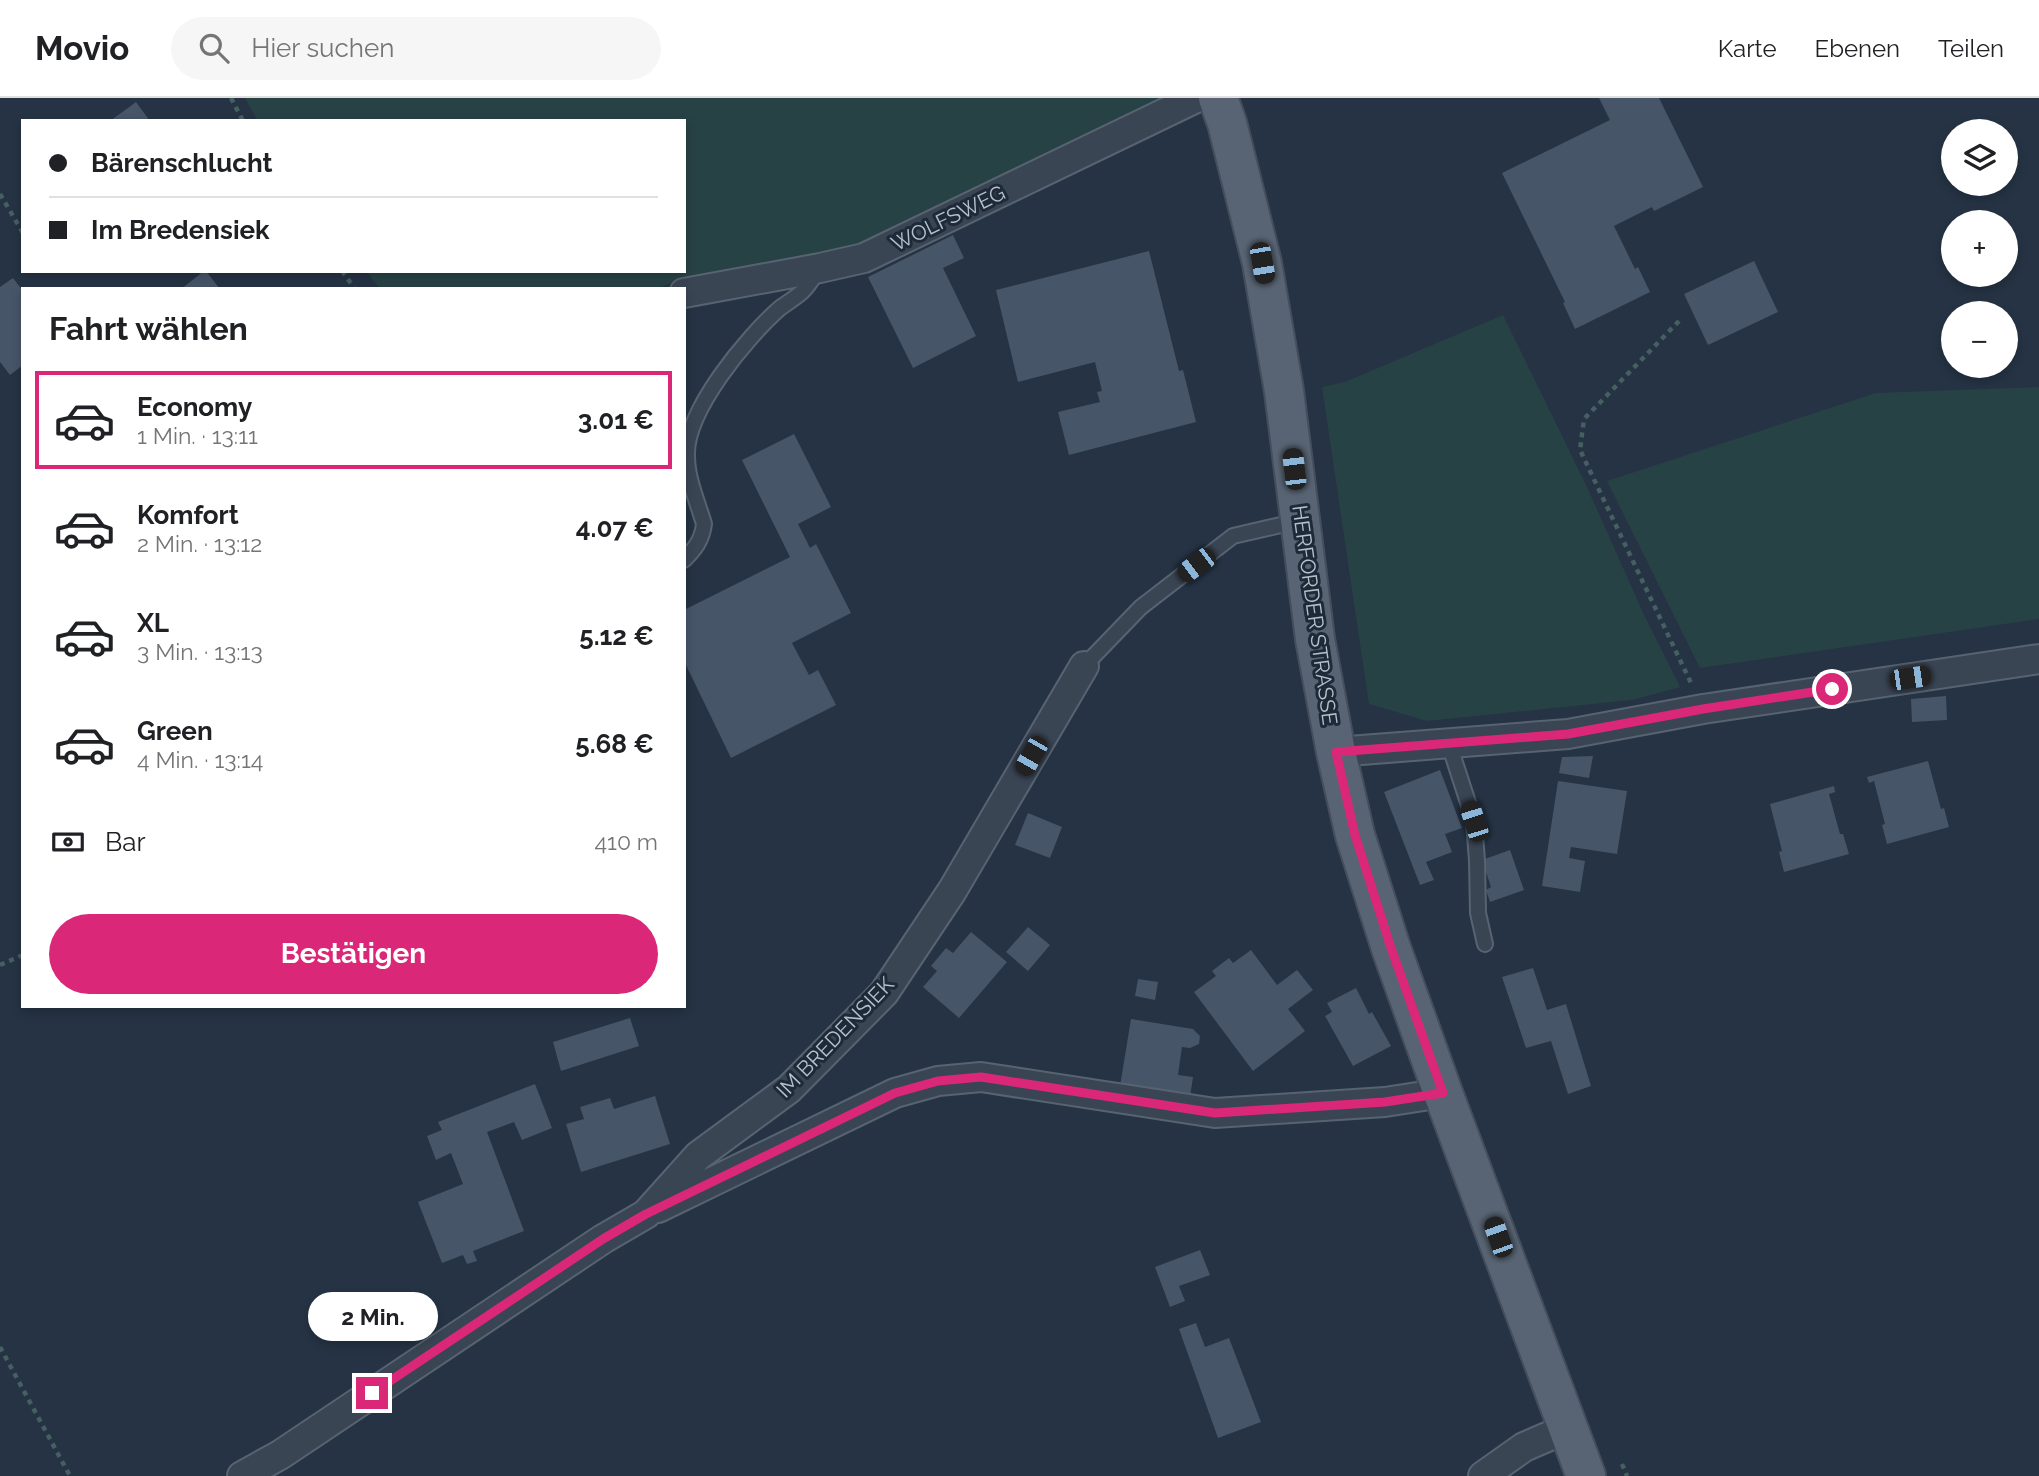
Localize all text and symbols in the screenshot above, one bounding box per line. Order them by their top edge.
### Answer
search box [171,17,661,80]
text: Movio [35,29,129,68]
icon: search [195,29,233,67]
text: Hier suchen [251,33,394,63]
text: Karte [1718,34,1777,63]
text: Ebenen [1815,34,1900,63]
text: Teilen [1938,34,2004,63]
map controls [1941,119,2018,378]
button: layers [1941,119,2018,196]
text: Bärenschlucht [91,148,273,178]
street label: WOLFSWEG [887,180,1009,256]
button: + [1941,210,2018,287]
text: Im Bredensiek [91,215,270,245]
car [1249,240,1276,286]
button: − [1941,301,2018,378]
text: Fahrt wählen [49,310,248,347]
icon: car [53,389,116,452]
text: Economy [137,392,252,422]
text: 3.01 € [578,405,654,435]
text: 1 Min. · 13:11 [137,422,258,449]
car [1282,447,1307,491]
icon: car [53,497,116,560]
text: Komfort [137,500,239,530]
street label: HERFORDER STRASSE [1287,503,1343,727]
text: 4.07 € [576,513,654,543]
text: 2 Min. · 13:12 [137,530,262,557]
car [1173,544,1220,586]
icon: car [53,605,116,668]
text: XL [137,608,169,638]
text: 5.12 € [579,621,654,651]
text: 3 Min. · 13:13 [137,638,263,665]
car [1888,665,1933,691]
route start [1816,673,1848,705]
icon: car [53,713,116,776]
text: Green [137,716,213,746]
text: 5.68 € [575,729,654,759]
car [1012,733,1051,779]
text: 4 Min. · 13:14 [137,746,263,773]
car [1458,798,1491,844]
icon: cash [49,823,87,861]
text: Bar [105,827,146,857]
text: 410 m [595,828,658,855]
button: Bestätigen [49,914,658,994]
street label: IM BREDENSIEK [771,971,899,1102]
car [1481,1214,1516,1260]
callout: 2 Min. [307,1292,437,1340]
text: 2 Min. [341,1303,405,1330]
route end [356,1377,388,1409]

